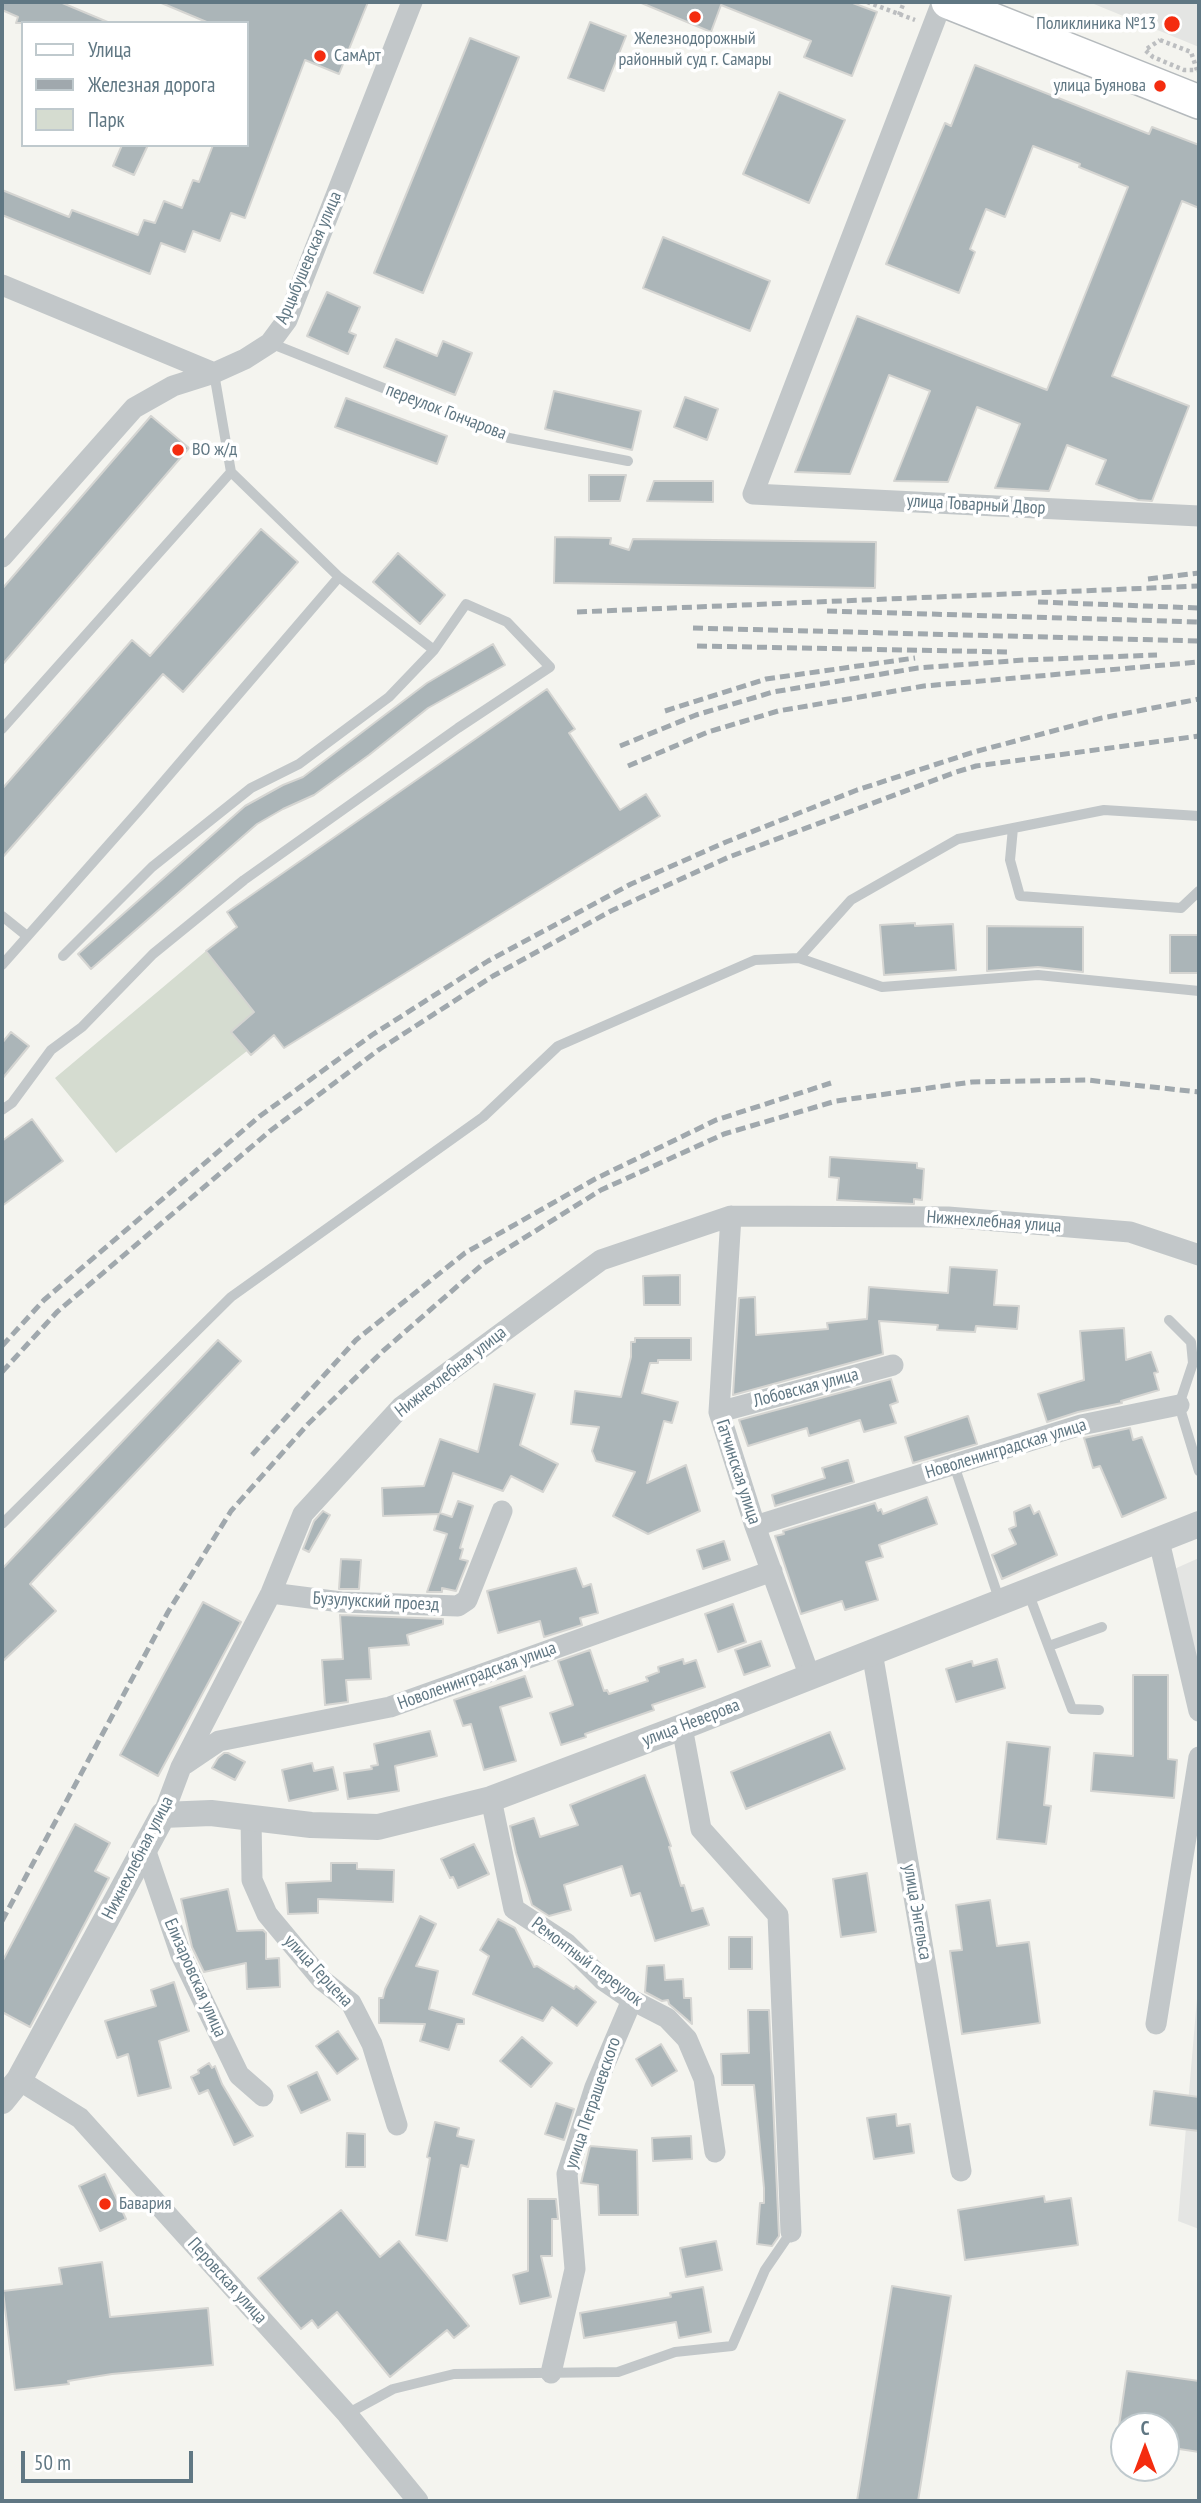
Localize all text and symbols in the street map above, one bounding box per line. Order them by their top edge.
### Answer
marker: Железнодорожный районный суд г. Самары [687,9,703,25]
place label: Поликлиника №13 [1036,13,1156,35]
marker: Поликлиника №13 [1162,14,1182,34]
legend [21,21,248,147]
place label: Железнодорожный районный суд г. Самары [619,28,771,70]
text: Улица [88,36,131,63]
place label: СамАрт [334,45,381,67]
marker: СамАрт [312,48,328,64]
text: Железная дорога [88,71,215,98]
place label: улица Буянова [1053,75,1146,97]
marker: улица Буянова [1152,78,1168,94]
text: Парк [88,106,125,133]
street label: Арцыбушевская улица [271,188,347,328]
street label: переулок Гончарова [383,379,509,445]
place label: ВО ж/д [192,439,237,461]
marker: ВО ж/д [170,442,186,458]
street label: улица Товарный Двор [906,491,1046,519]
street label: Нижнехлебная улица [926,1207,1062,1237]
street label: Нижнехлебная улица [391,1322,511,1422]
street label: Лобовская улица [751,1364,861,1412]
street label: Новоленинградская улица [923,1414,1089,1484]
street label: Гатчинская улица [711,1417,765,1527]
street label: Бузулукский проезд [312,1588,440,1616]
street label: Новоленинградская улица [395,1637,559,1715]
street label: улица Неверова [639,1695,743,1751]
street label: Нижнехлебная улица [98,1793,178,1923]
street label: улица Энгельса [898,1862,936,1962]
street label: Ремонтный переулок [527,1913,647,2011]
street label: Елизаровская улица [159,1915,231,2041]
street label: улица Герцена [279,1930,357,2012]
street label: улица Петрашевского [560,2034,626,2172]
place label: Бавария [119,2193,171,2215]
marker: Бавария [97,2196,113,2212]
street label: Перовская улица [183,2234,271,2328]
north arrow [1110,2412,1180,2482]
text: С [1141,2416,1149,2440]
scale bar [24,2436,196,2480]
text: 50 m [34,2449,71,2476]

